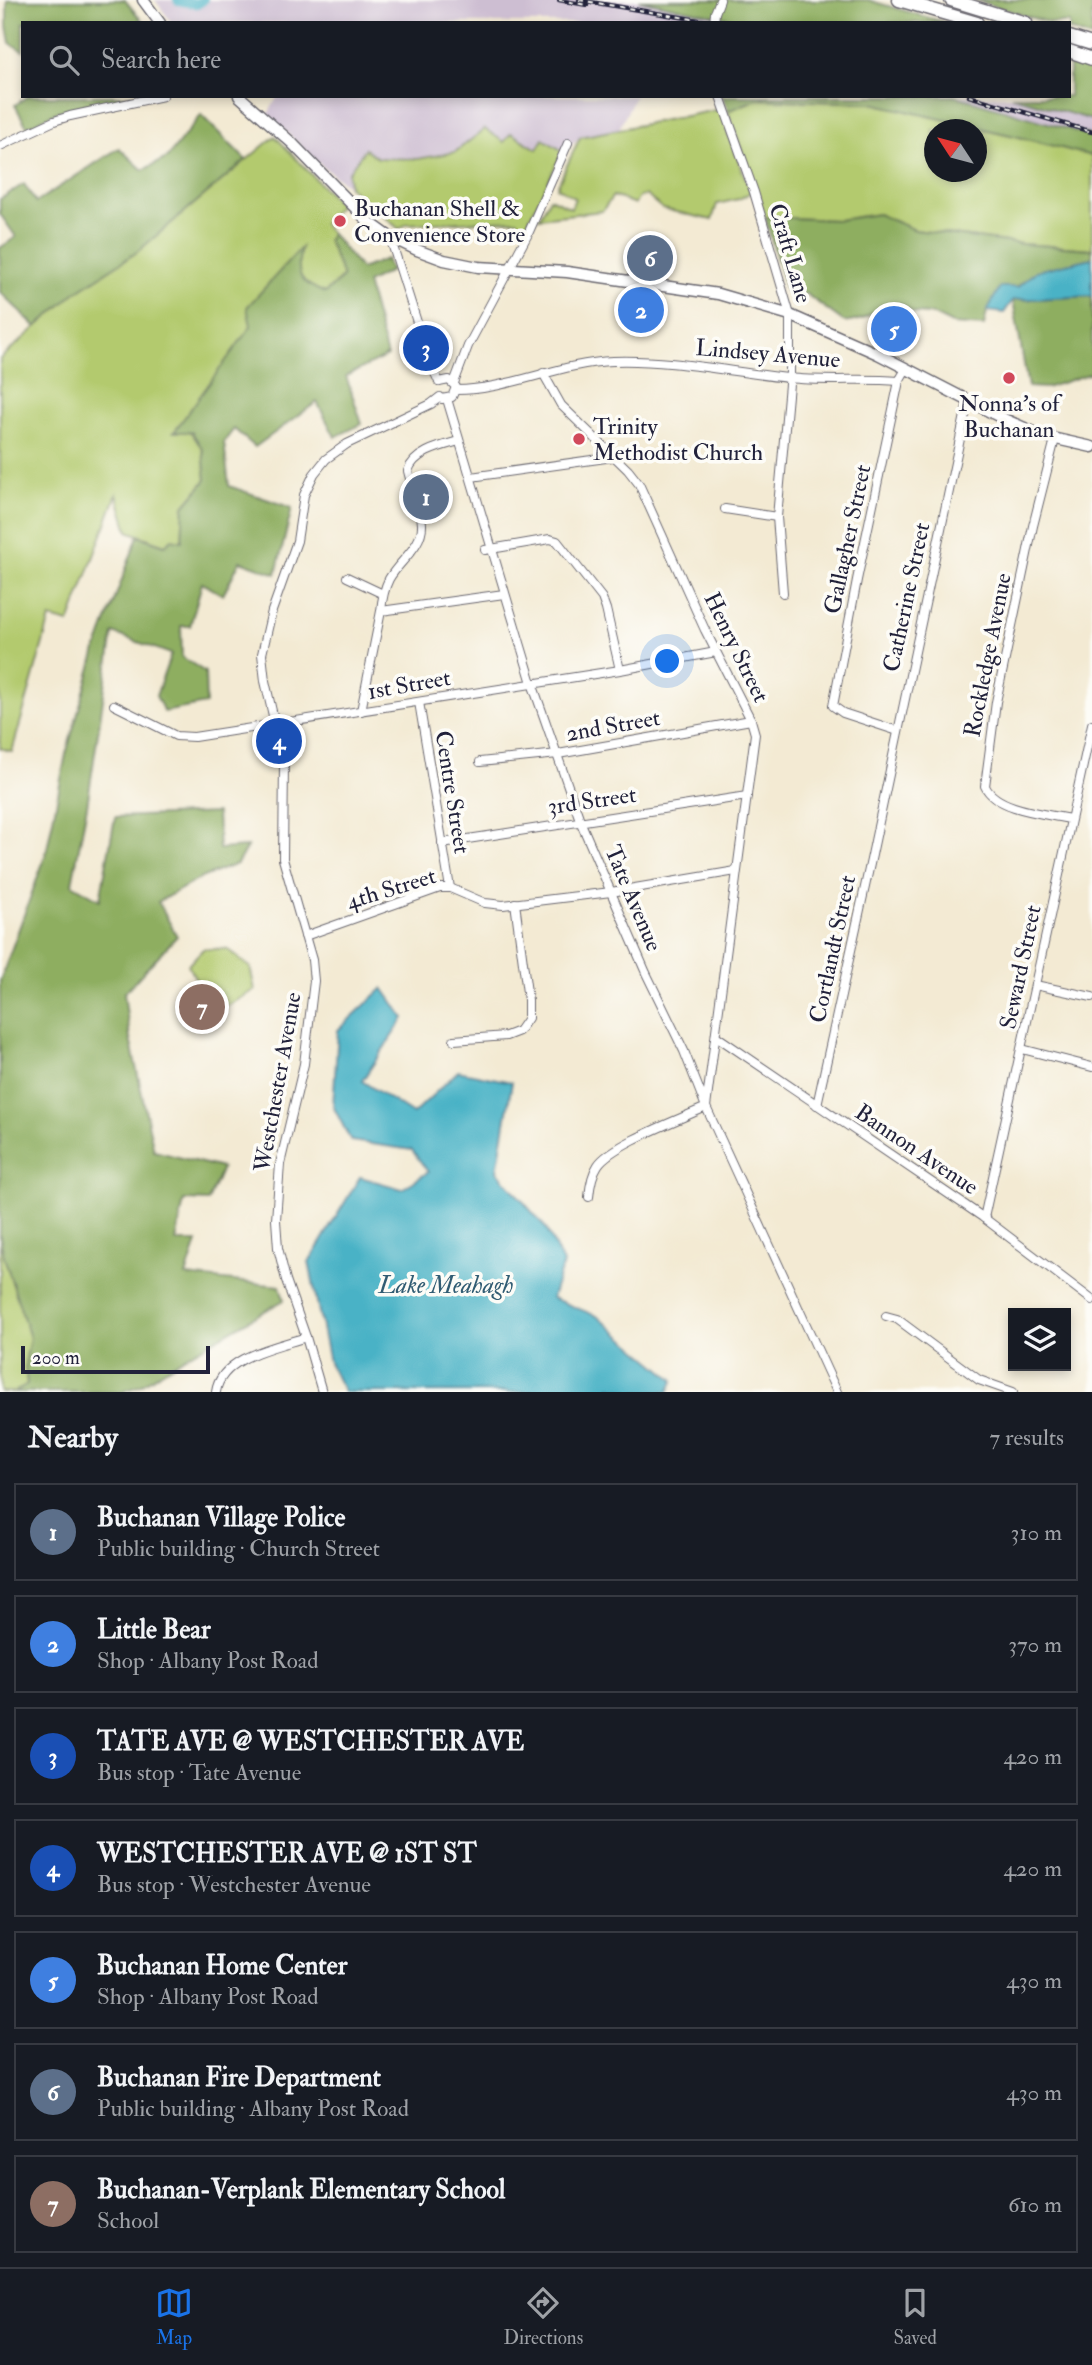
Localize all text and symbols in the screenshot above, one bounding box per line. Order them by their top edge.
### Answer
search box [21,21,1071,98]
icon: search [45,41,83,79]
text: Search here [101,44,221,76]
north arrow [924,119,987,182]
place label: Buchanan Shell & Convenience Store [354,194,526,249]
street label: Craft Lane [763,200,819,307]
marker: Buchanan Shell & Convenience Store [332,213,348,229]
pin: 6 [627,232,673,284]
pin: 2 [618,284,664,336]
pin: 5 [871,303,917,355]
pin: 3 [403,322,449,374]
street label: Lindsey Avenue [694,333,842,374]
marker: Nonna's of Buchanan [1001,370,1017,386]
place label: Nonna's of Buchanan [958,389,1063,444]
place label: Trinity Methodist Church [593,412,763,467]
marker: Trinity Methodist Church [571,431,587,447]
street label: Gallagher Street [818,462,877,616]
pin: 1 [403,471,449,523]
street label: Catherine Street [877,520,936,674]
street label: Rockledge Avenue [957,570,1018,740]
street label: Henry Street [697,587,776,707]
your location [650,644,684,678]
street label: 1st Street [365,663,453,706]
street label: 2nd Street [564,703,662,748]
pin: 4 [256,715,302,767]
street label: Centre Street [428,729,477,856]
street label: 3rd Street [546,780,638,821]
street label: Tate Avenue [598,841,669,956]
street label: 4th Street [343,861,439,916]
street label: Cortlandt Street [803,873,862,1026]
street label: Seward Street [993,902,1048,1032]
pin: 7 [179,981,225,1033]
street label: Westchester Avenue [247,990,308,1175]
street label: Bannon Avenue [850,1098,984,1202]
water label: Lake Meahagh [377,1270,514,1301]
map controls [1008,1308,1071,1371]
button: layers [1008,1308,1071,1371]
scale bar [21,1343,210,1375]
text: 200 m [32,1346,80,1370]
text: Nearby [28,1419,118,1456]
text: 7 results [990,1423,1064,1452]
text: Buchanan Village Police [97,1502,345,1534]
text: 1 [49,1518,57,1547]
text: 310 m [1011,1518,1062,1547]
text: Public building · Church Street [97,1534,380,1563]
text: Little Bear [97,1614,211,1646]
text: 2 [47,1630,59,1659]
text: 370 m [1008,1630,1062,1659]
text: Shop · Albany Post Road [97,1646,319,1675]
text: TATE AVE @ WESTCHESTER AVE [97,1726,524,1758]
text: 3 [49,1742,57,1771]
text: 420 m [1003,1742,1062,1771]
text: Bus stop · Tate Avenue [97,1758,301,1787]
text: WESTCHESTER AVE @ 1ST ST [97,1838,477,1870]
text: 4 [47,1854,59,1883]
text: 420 m [1003,1854,1062,1883]
text: Bus stop · Westchester Avenue [97,1870,371,1899]
text: Buchanan Home Center [97,1950,347,1982]
text: 5 [48,1966,58,1995]
text: 430 m [1006,1966,1062,1995]
text: Shop · Albany Post Road [97,1982,319,2011]
text: Buchanan Fire Department [97,2062,381,2094]
text: 6 [47,2078,59,2107]
text: 430 m [1006,2078,1062,2107]
text: Public building · Albany Post Road [97,2094,409,2123]
text: Buchanan-Verplank Elementary School [97,2174,505,2206]
text: 7 [48,2190,58,2219]
text: 610 m [1008,2190,1062,2219]
text: School [97,2206,159,2235]
tab: Map [155,2284,193,2350]
tab: Directions [503,2284,583,2350]
tab: Saved [893,2284,937,2350]

